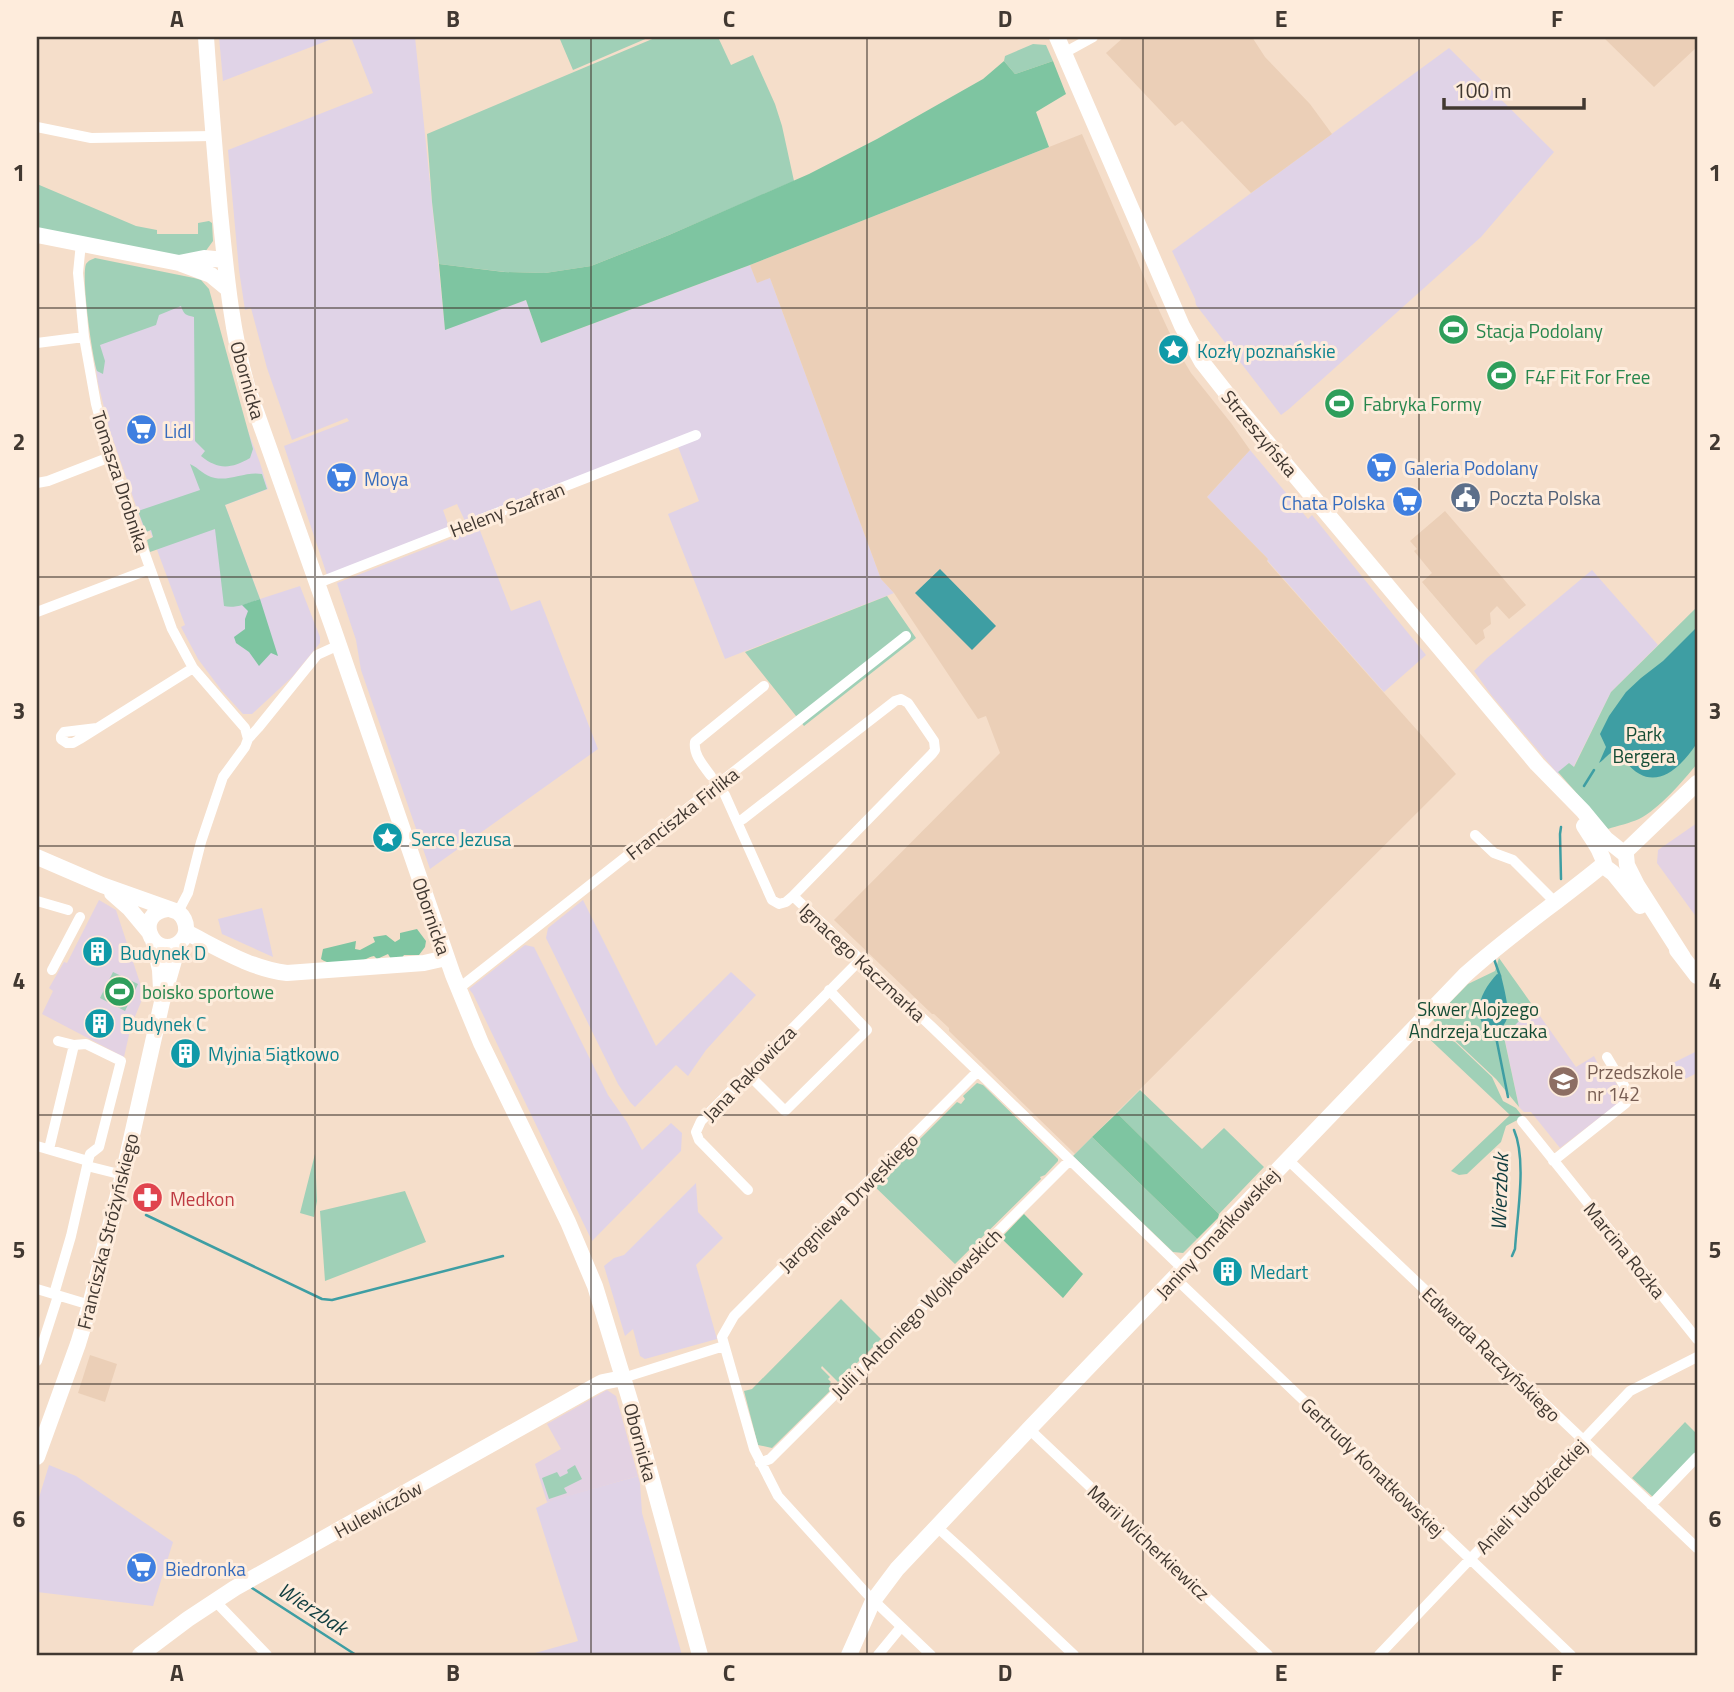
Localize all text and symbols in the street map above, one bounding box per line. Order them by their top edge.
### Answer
text: A [170,1,184,36]
text: B [446,1,460,36]
text: C [723,1,735,36]
text: D [998,1,1012,36]
text: E [1275,1,1287,36]
text: F [1551,1,1563,36]
scale bar [1444,66,1584,110]
text: 100 m [1454,74,1511,106]
text: 1 [13,155,25,190]
text: 1 [1709,155,1721,190]
sports icon: Stacja Podolany [1436,313,1470,347]
place label: Stacja Podolany [1476,316,1603,345]
place icon: Kozły poznańskie [1157,333,1191,367]
place label: Kozły poznańskie [1197,336,1336,365]
street label: Obornicka [223,337,273,423]
sports icon: F4F Fit For Free [1485,359,1519,393]
place label: F4F Fit For Free [1525,362,1650,391]
street label: Strzeszyńska [1215,383,1305,483]
sports icon: Fabryka Formy [1323,386,1357,420]
place label: Fabryka Formy [1363,389,1482,418]
street label: Tomasza Drobnika [85,407,158,556]
supermarket icon: Lidl [124,413,158,447]
place label: Lidl [164,416,192,445]
text: 2 [13,424,25,459]
text: 2 [1709,424,1721,459]
supermarket icon: Galeria Podolany [1364,450,1398,484]
place label: Galeria Podolany [1404,453,1538,482]
supermarket icon: Moya [324,461,358,495]
place label: Moya [364,464,409,493]
street label: Heleny Szafran [445,474,569,544]
public building icon: Poczta Polska [1449,480,1483,514]
place label: Poczta Polska [1489,483,1601,512]
supermarket icon: Chata Polska [1391,485,1425,519]
place label: Chata Polska [1282,488,1385,517]
text: 3 [13,693,25,728]
text: 3 [1709,693,1721,728]
park label: Park Bergera [1612,719,1676,770]
street label: Franciszka Firlika [619,759,745,866]
place icon: Serce Jezusa [371,821,405,855]
place label: Serce Jezusa [411,824,512,853]
street label: Obornicka [405,873,459,959]
street label: Ignacego Kaczmarka [793,896,933,1029]
building icon: Budynek D [80,935,114,969]
place label: Budynek D [120,938,206,967]
text: 4 [13,963,25,998]
text: 4 [1709,963,1721,998]
sports icon: boisko sportowe [102,974,136,1008]
place label: boisko sportowe [142,977,274,1006]
park label: Skwer Alojzego Andrzeja Łuczaka [1409,994,1548,1045]
building icon: Budynek C [82,1006,116,1040]
place label: Budynek C [122,1009,206,1038]
street label: Jana Rakowicza [695,1018,803,1128]
building icon: Myjnia 5iątkowo [168,1036,202,1070]
place label: Myjnia 5iątkowo [208,1039,340,1068]
place label: Przedszkole nr 142 [1587,1057,1683,1108]
school or university icon: Przedszkole nr 142 [1547,1065,1581,1099]
street label: Jarogniewa Drwęskiego [771,1125,925,1279]
street label: Franciszka Stróżyńskiego [69,1130,145,1332]
water label: Wierzbak [1482,1150,1516,1231]
street label: Janiny Omańkowskiej [1148,1161,1286,1305]
pharmacy icon: Medkon [130,1181,164,1215]
place label: Medkon [170,1184,235,1213]
street label: Marcina Rożka [1577,1195,1673,1305]
street label: Julii i Antoniego Wojkowskich [824,1221,1008,1405]
text: 5 [13,1232,25,1267]
text: 5 [1709,1232,1721,1267]
building icon: Medart [1210,1254,1244,1288]
place label: Medart [1250,1257,1309,1286]
street label: Edwarda Raczyńskiego [1416,1280,1568,1428]
street label: Gertrudy Konatkowskiej [1294,1390,1452,1544]
street label: Obornicka [617,1399,666,1485]
street label: Anieli Tułodzieckiej [1468,1432,1594,1560]
street label: Hulewiczów [329,1473,427,1545]
street label: Marii Wicherkiewicz [1081,1477,1217,1607]
text: 6 [13,1501,26,1536]
text: 6 [1709,1501,1722,1536]
supermarket icon: Biedronka [125,1551,159,1585]
place label: Biedronka [165,1554,246,1583]
water label: Wierzbak [272,1574,356,1644]
text: A [170,1655,184,1690]
text: B [446,1655,460,1690]
text: C [723,1655,735,1690]
text: D [998,1655,1012,1690]
text: E [1275,1655,1287,1690]
text: F [1551,1655,1563,1690]

